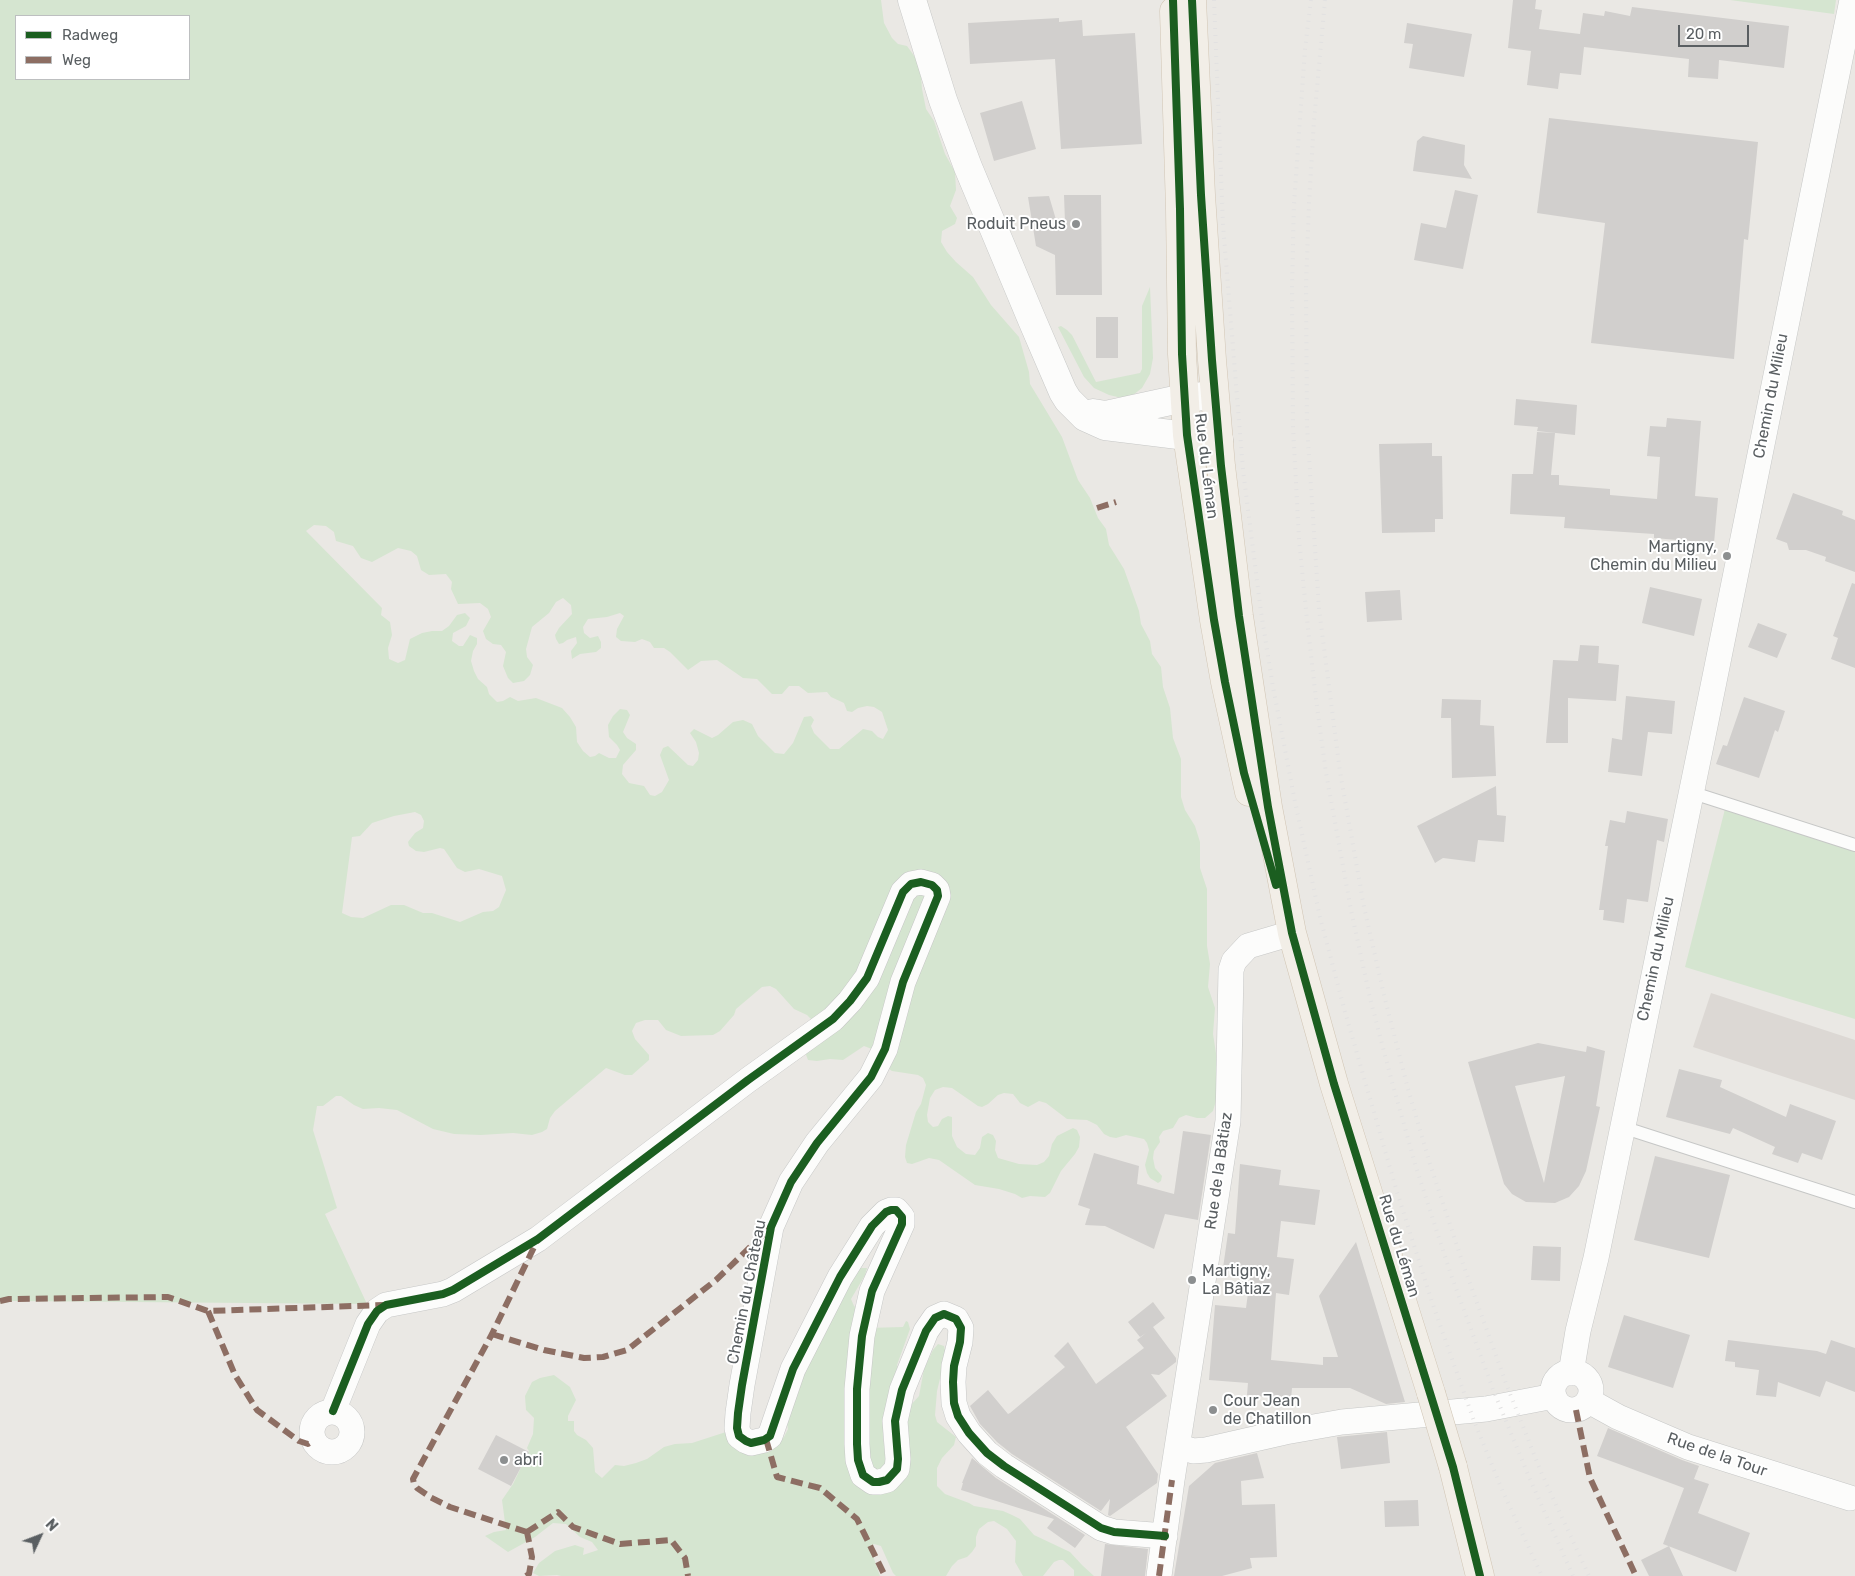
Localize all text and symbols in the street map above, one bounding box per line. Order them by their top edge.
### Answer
legend [15,15,190,80]
scale bar [1680,15,1751,47]
text: 20 m [1686,25,1721,43]
text: Radweg [62,26,118,44]
text: Weg [62,51,91,69]
place label: Roduit Pneus [967,214,1066,234]
marker: Roduit Pneus [1070,218,1082,230]
street label: Chemin du Milieu [1749,332,1793,460]
street label: Rue du Léman [1190,412,1222,520]
place label: Martigny, Chemin du Milieu [1590,537,1717,575]
marker: Martigny, Chemin du Milieu [1721,550,1733,562]
street label: Chemin du Milieu [1633,895,1679,1023]
street label: Rue de la Bâtiaz [1201,1111,1237,1231]
street label: Rue du Léman [1374,1192,1424,1300]
street label: Chemin du Château [724,1218,770,1366]
place label: Martigny, La Bâtiaz [1202,1261,1271,1299]
marker: Martigny, La Bâtiaz [1186,1274,1198,1286]
place label: Cour Jean de Chatillon [1223,1391,1311,1429]
marker: Cour Jean de Chatillon [1207,1404,1219,1416]
street label: Rue de la Tour [1664,1429,1770,1481]
place label: abri [514,1450,542,1470]
marker: abri [498,1454,510,1466]
north arrow [15,1511,65,1561]
text: N [42,1516,61,1535]

